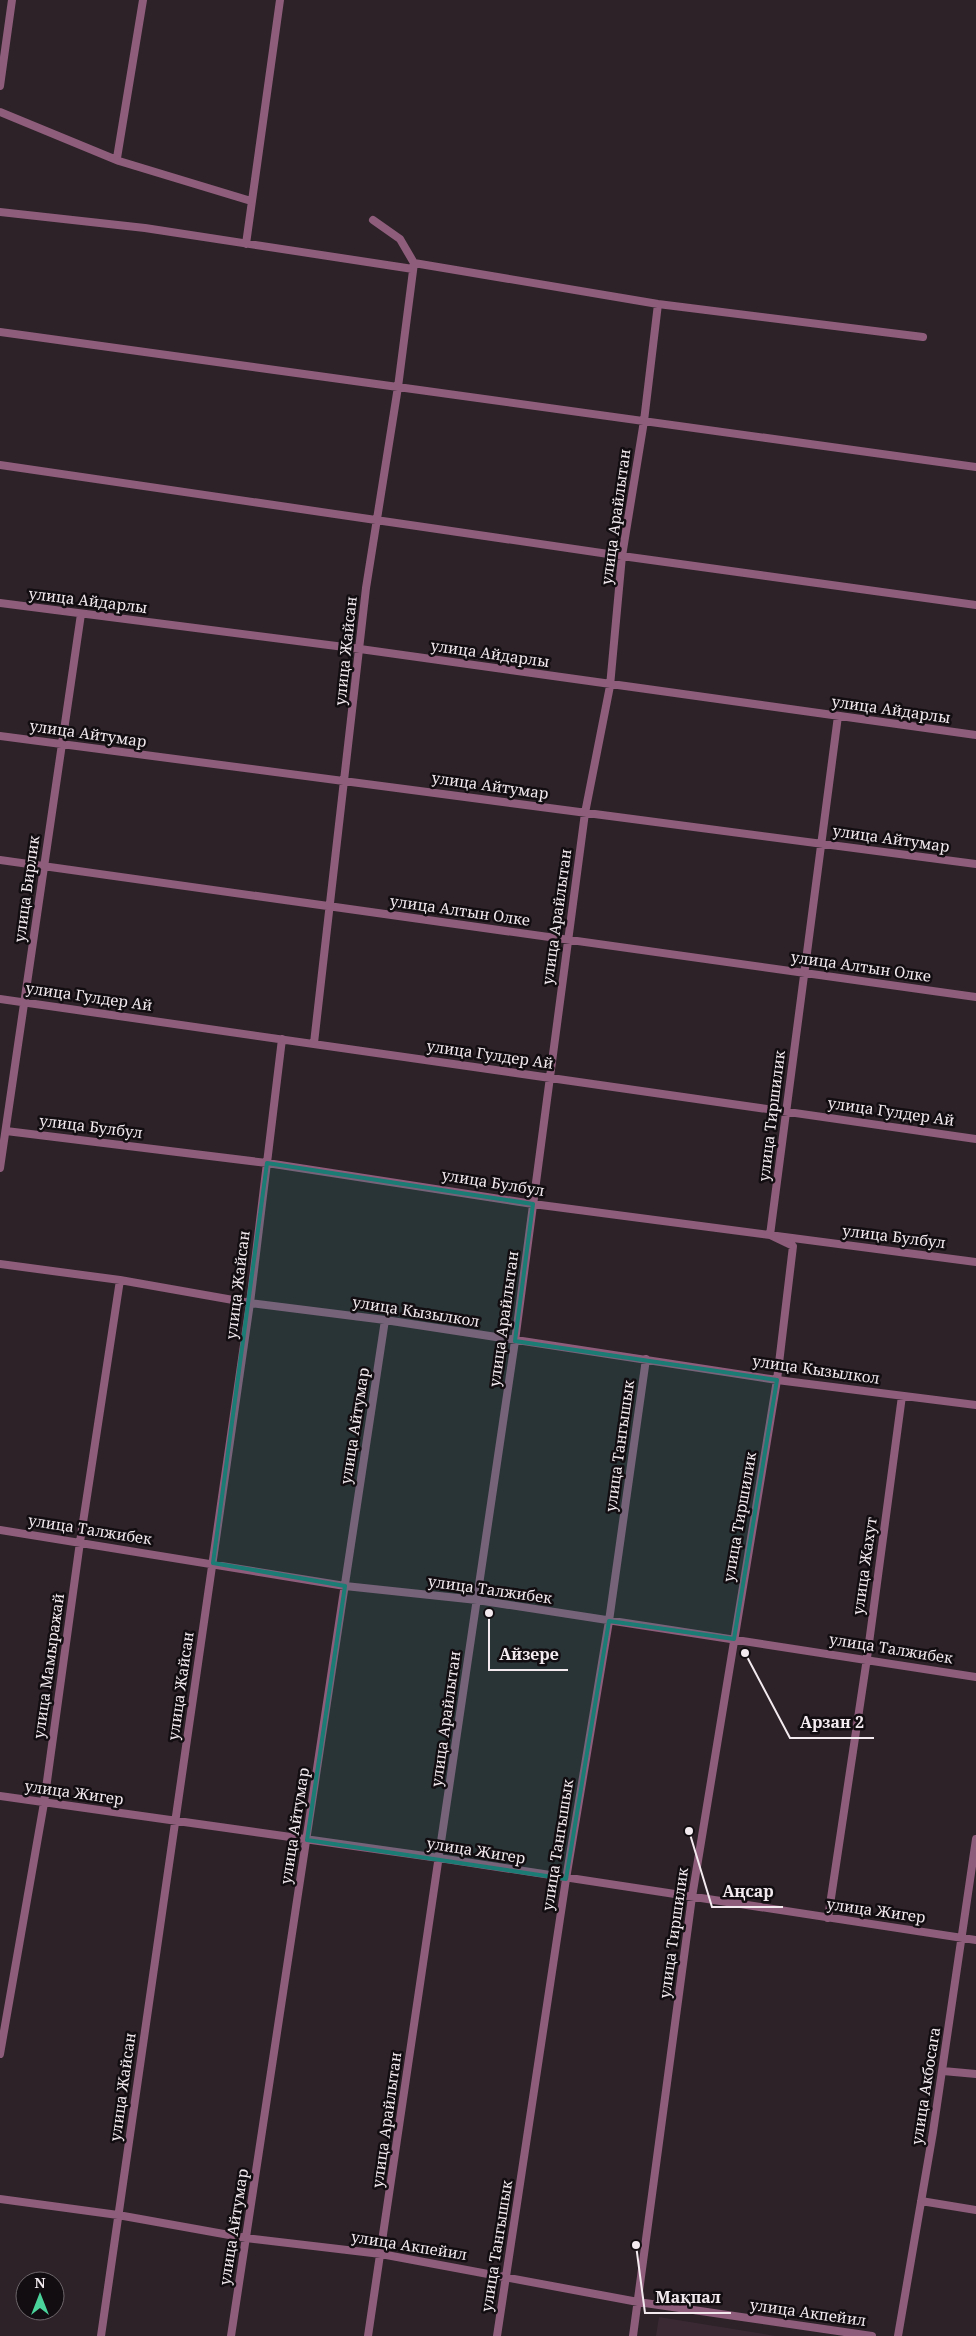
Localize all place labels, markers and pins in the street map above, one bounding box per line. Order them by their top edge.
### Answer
callout: Айзере [489,1639,568,1670]
callout: Арзан 2 [790,1707,874,1738]
callout: Аңсар [712,1876,783,1907]
callout: Мақпал [645,2282,731,2313]

